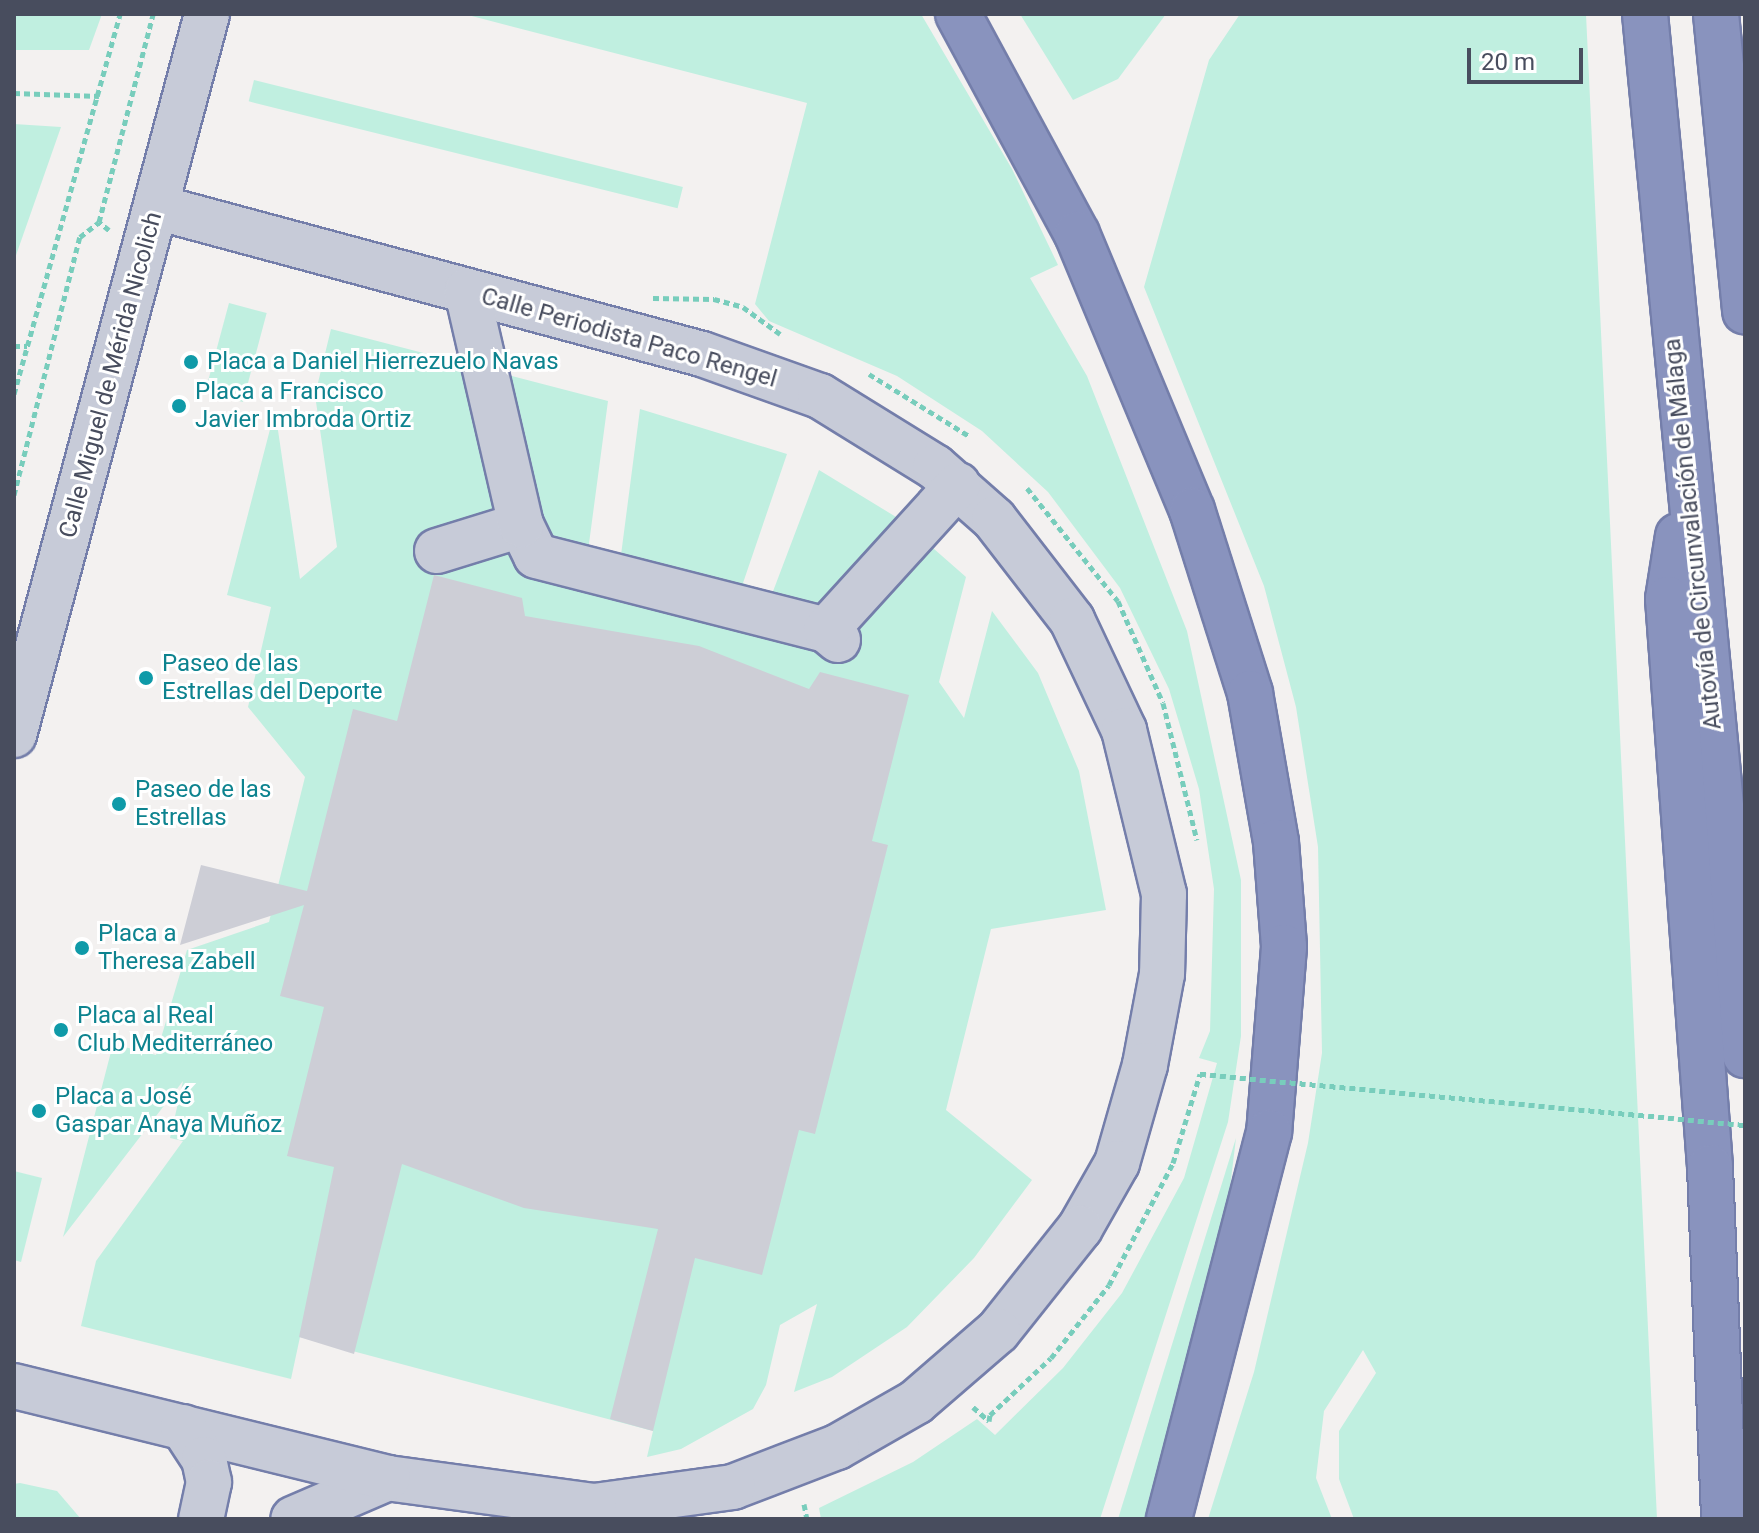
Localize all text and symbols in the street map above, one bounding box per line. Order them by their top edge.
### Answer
scale bar [1471,32,1587,82]
text: 20 m [1481,48,1535,76]
street label: Calle Miguel de Mérida Nicolich [54,209,168,541]
street label: Calle Periodista Paco Rengel [478,282,780,394]
street label: Autovía de Circunvalación de Málaga [1658,337,1728,731]
place label: Placa a Daniel Hierrezuelo Navas [207,348,559,376]
marker: Placa a Daniel Hierrezuelo Navas [182,353,200,371]
place label: Placa a Francisco Javier Imbroda Ortiz [195,378,411,434]
marker: Placa a Francisco Javier Imbroda Ortiz [170,397,188,415]
place label: Paseo de las Estrellas del Deporte [162,650,383,706]
marker: Paseo de las Estrellas del Deporte [137,669,155,687]
place label: Paseo de las Estrellas [135,776,271,832]
marker: Paseo de las Estrellas [110,795,128,813]
place label: Placa a Theresa Zabell [98,920,256,976]
marker: Placa a Theresa Zabell [73,939,91,957]
place label: Placa al Real Club Mediterráneo [77,1002,273,1058]
marker: Placa al Real Club Mediterráneo [52,1021,70,1039]
place label: Placa a José Gaspar Anaya Muñoz [55,1083,282,1139]
marker: Placa a José Gaspar Anaya Muñoz [30,1102,48,1120]

